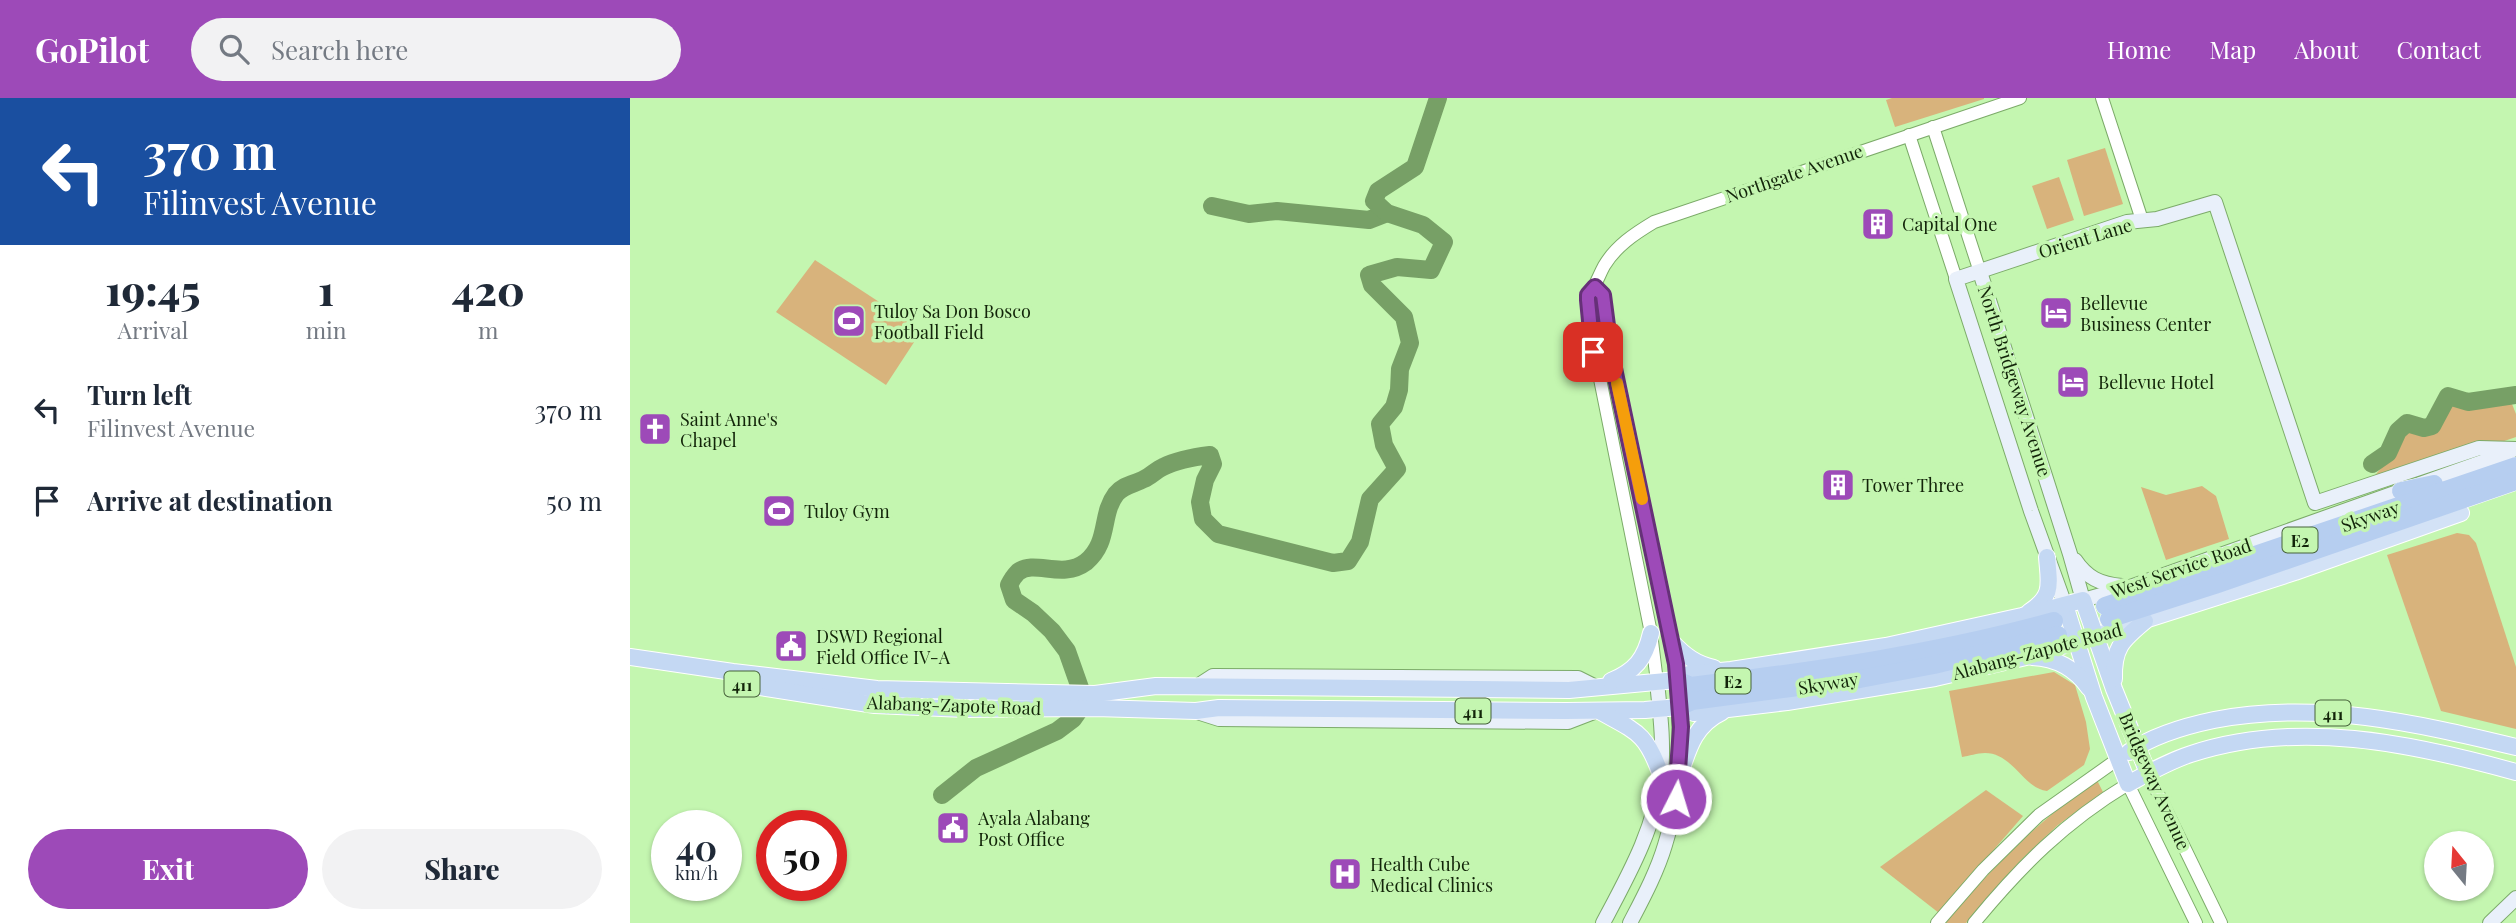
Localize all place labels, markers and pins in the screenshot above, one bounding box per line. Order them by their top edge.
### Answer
building icon: Capital One [1859,205,1897,243]
place label: Capital One [1902,212,1997,236]
place label: Bellevue Business Center [2080,291,2211,336]
hotel icon: Bellevue Business Center [2037,294,2075,332]
place label: Tuloy Sa Don Bosco Football Field [874,299,1031,344]
sports icon: Tuloy Sa Don Bosco Football Field [830,302,868,340]
pin [1563,322,1623,382]
hotel icon: Bellevue Hotel [2054,363,2092,401]
place label: Bellevue Hotel [2098,370,2214,394]
place label: Saint Anne's Chapel [680,407,778,452]
church icon: Saint Anne's Chapel [636,410,674,448]
building icon: Tower Three [1819,466,1857,504]
place label: Tower Three [1862,473,1964,497]
sports icon: Tuloy Gym [760,492,798,530]
place label: Tuloy Gym [804,499,890,523]
place label: DSWD Regional Field Office IV-A [816,624,951,669]
public building icon: DSWD Regional Field Office IV-A [772,627,810,665]
place label: Ayala Alabang Post Office [977,806,1090,851]
public building icon: Ayala Alabang Post Office [934,809,972,847]
place label: Health Cube Medical Clinics [1370,852,1493,897]
hospital icon: Health Cube Medical Clinics [1326,855,1364,893]

